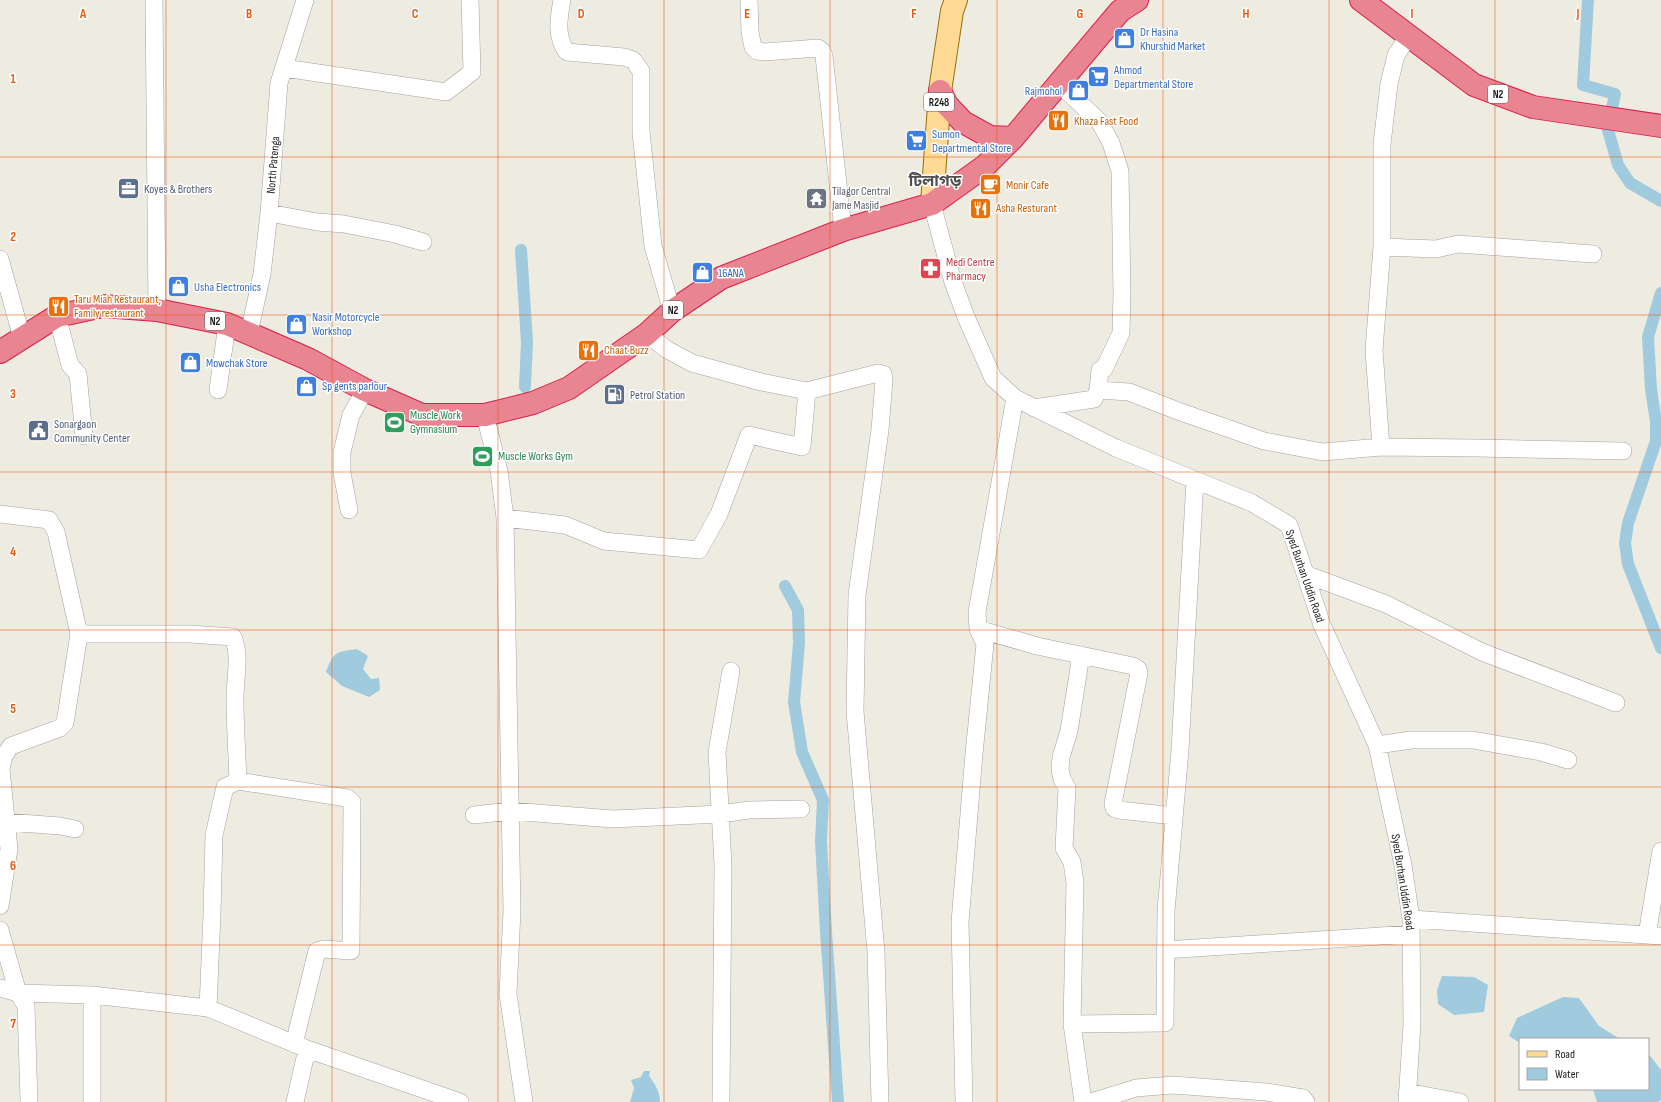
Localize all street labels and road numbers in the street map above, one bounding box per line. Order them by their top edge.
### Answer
road number: N2 [1488,85,1508,103]
road number: R248 [924,93,954,111]
street label: North Patenga [264,135,284,194]
road number: N2 [663,301,683,319]
road number: N2 [205,312,225,330]
street label: Syed Burhan Uddin Road [1282,528,1327,625]
street label: Syed Burhan Uddin Road [1387,833,1418,931]

